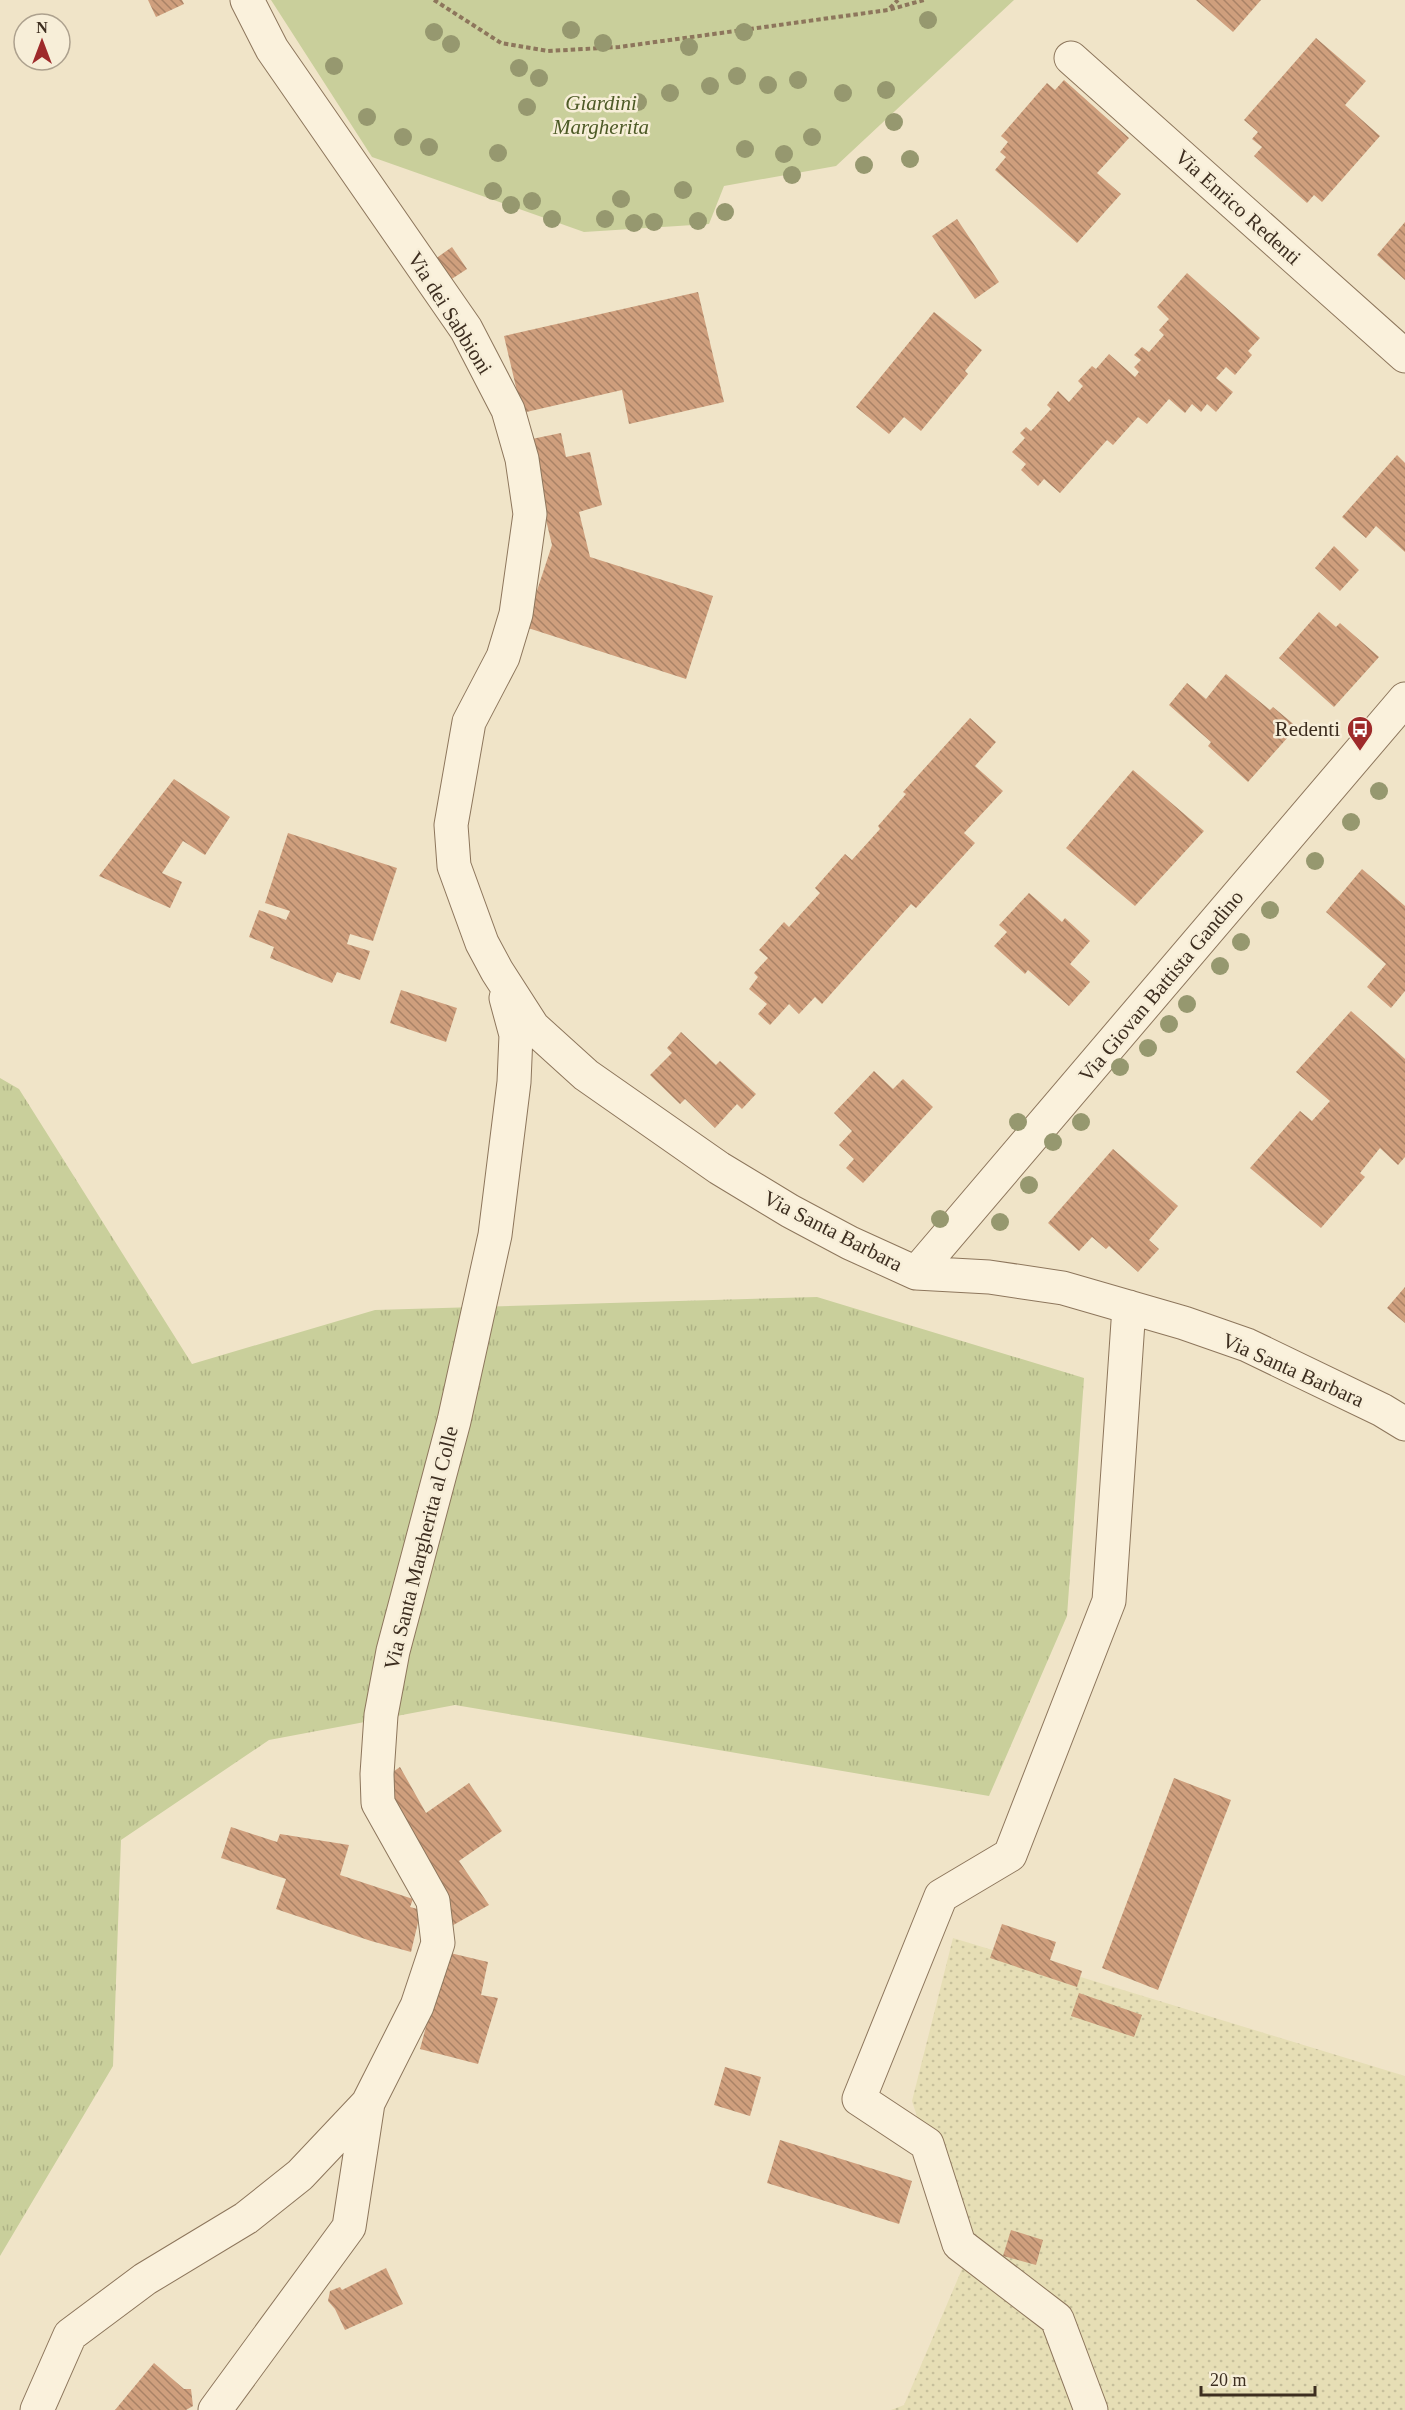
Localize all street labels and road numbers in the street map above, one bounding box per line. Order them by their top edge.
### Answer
street label: Via Enrico Redenti [1170,144,1306,270]
street label: Via dei Sabbioni [403,247,497,379]
street label: Via Giovan Battista Gandino [1074,885,1248,1087]
street label: Via Santa Barbara [760,1186,907,1277]
street label: Via Santa Barbara [1218,1328,1368,1412]
street label: Via Santa Margherita al Colle [379,1424,463,1672]

